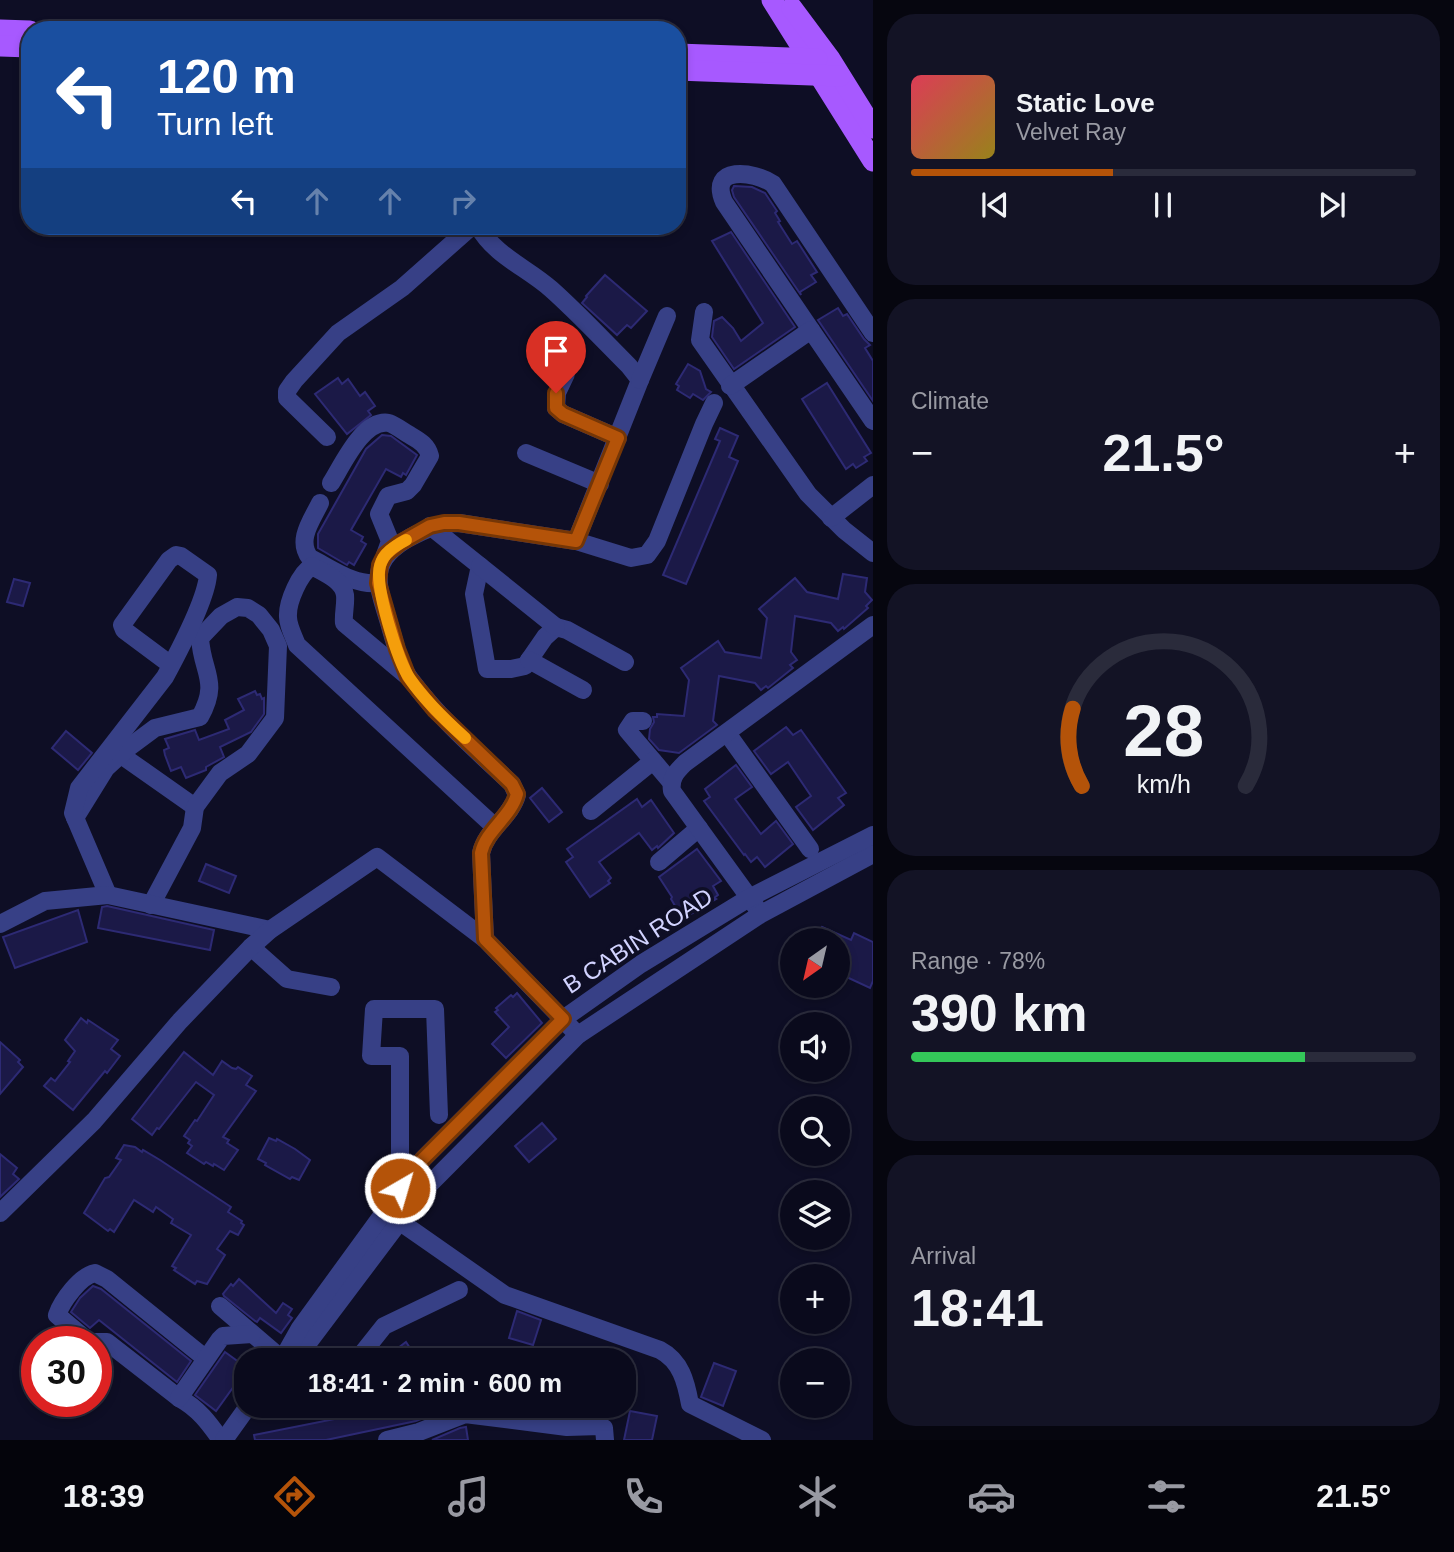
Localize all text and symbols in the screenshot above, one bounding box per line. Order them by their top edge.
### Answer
icon: left [42,49,133,140]
text: 120 m [157,49,296,103]
text: Static Love [1016,88,1155,118]
text: Turn left [157,106,273,142]
text: Velvet Ray [1016,119,1126,145]
icon: left [225,182,263,220]
icon: ahead [298,182,336,220]
icon: ahead [371,182,409,220]
icon: right [444,182,482,220]
icon: previous [976,186,1014,224]
icon: pause [1144,186,1182,224]
icon: next [1313,186,1351,224]
pin [526,321,586,393]
icon: arrive [537,332,575,370]
text: Climate [911,388,989,414]
text: 21.5° [1102,424,1225,482]
text: − [911,432,933,474]
text: + [1394,432,1416,474]
text: 28 [1123,690,1204,771]
text: km/h [1136,770,1191,798]
street label: B CABIN ROAD [558,882,717,999]
north arrow [780,928,850,998]
map controls [780,928,850,1418]
text: Range · 78% [911,948,1045,974]
text: 390 km [911,984,1087,1042]
button: sound [780,1012,850,1082]
button: search [780,1096,850,1166]
position arrow [363,1151,437,1225]
button: layers [780,1180,850,1250]
text: Arrival [911,1243,976,1269]
button: + [780,1264,850,1334]
text: 18:41 [911,1279,1044,1337]
speed limit sign: 30 [21,1326,112,1417]
button: − [780,1348,850,1418]
text: 18:41 · 2 min · 600 m [308,1368,562,1398]
icon: directions [270,1472,319,1521]
icon: music [444,1472,493,1521]
icon: phone [619,1472,668,1521]
icon: climate [793,1472,842,1521]
icon: car [967,1472,1016,1521]
icon: filters [1142,1472,1191,1521]
text: 18:39 [63,1478,145,1514]
text: 21.5° [1316,1478,1391,1514]

